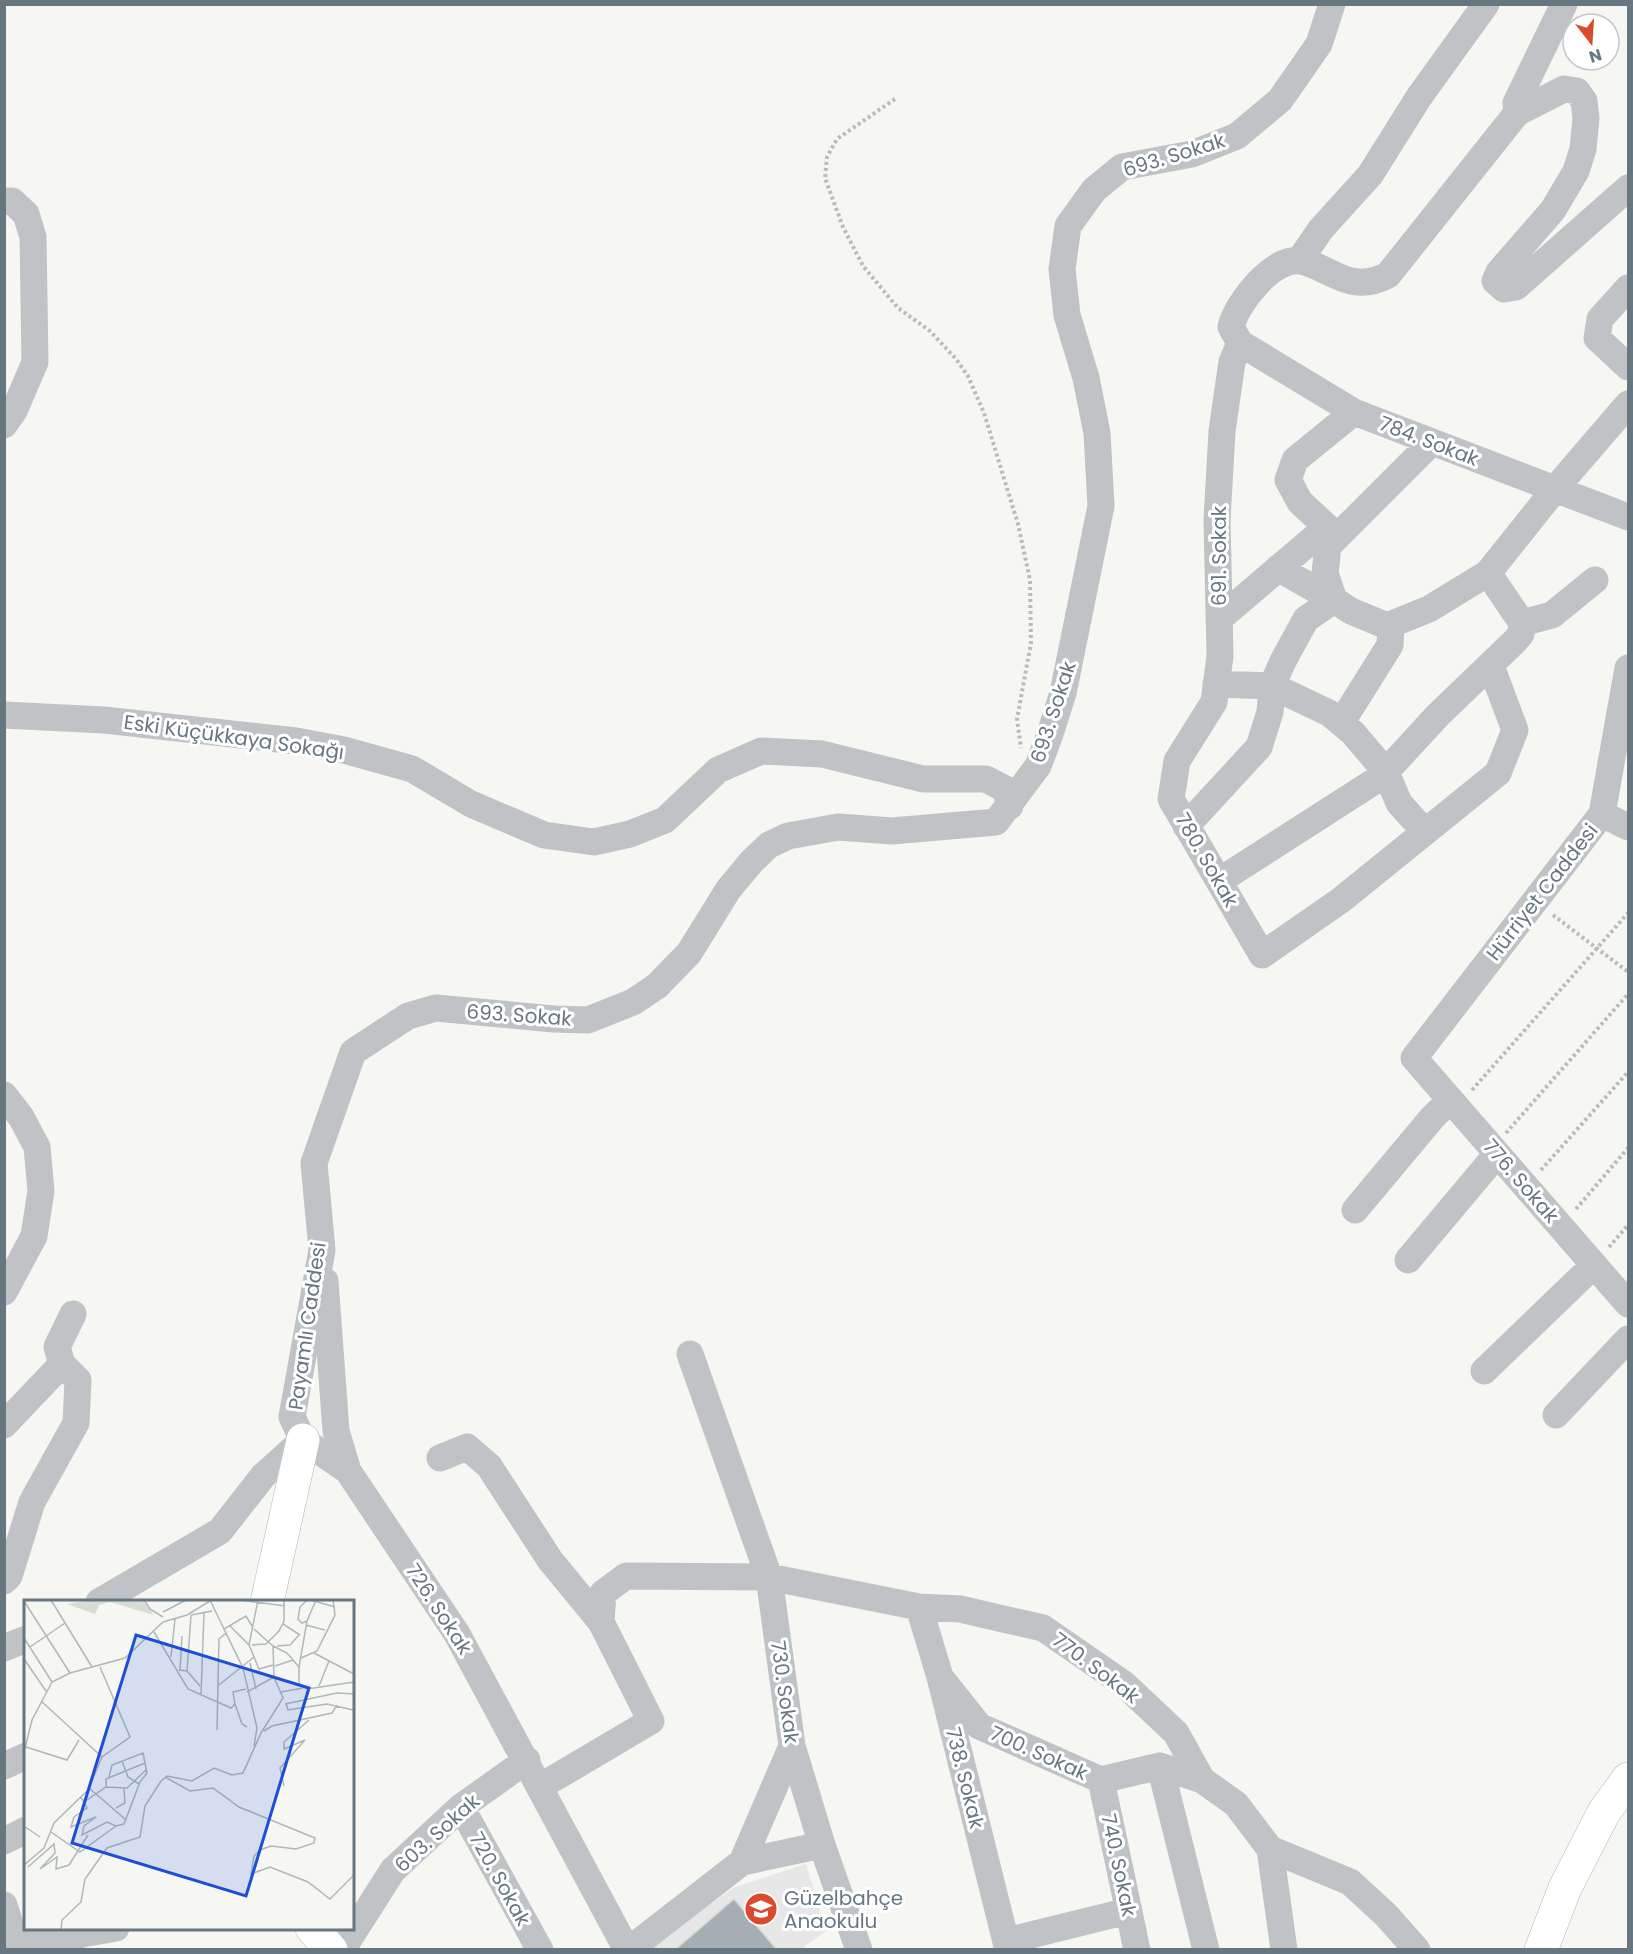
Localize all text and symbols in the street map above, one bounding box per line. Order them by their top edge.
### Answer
north arrow [1561,12,1621,72]
text: N [1586,43,1604,69]
street label: 693. Sokak [1120,126,1229,184]
street label: 784. Sokak [1375,409,1483,473]
street label: 691. Sokak [1205,505,1233,606]
street label: 693. Sokak [1023,657,1083,766]
street label: Eski Küçükkaya Sokağı [122,708,346,766]
street label: 780. Sokak [1169,808,1246,913]
street label: Hürriyet Caddesi [1480,818,1604,966]
street label: 693. Sokak [466,997,573,1033]
street label: 776. Sokak [1477,1133,1566,1229]
street label: Payamlı Caddesi [281,1240,333,1412]
street label: 726. Sokak [399,1558,479,1661]
inset map [24,1600,354,1930]
street label: 770. Sokak [1047,1626,1146,1710]
street label: 730. Sokak [764,1639,806,1746]
street label: 700. Sokak [986,1719,1093,1787]
street label: 738. Sokak [939,1724,991,1832]
street label: 603. Sokak [389,1787,486,1879]
street label: 740. Sokak [1094,1811,1144,1920]
street label: 720. Sokak [463,1827,538,1932]
place label: Güzelbahçe Anaokulu [784,1884,903,1935]
school or university icon: Güzelbahçe Anaokulu [743,1891,779,1927]

